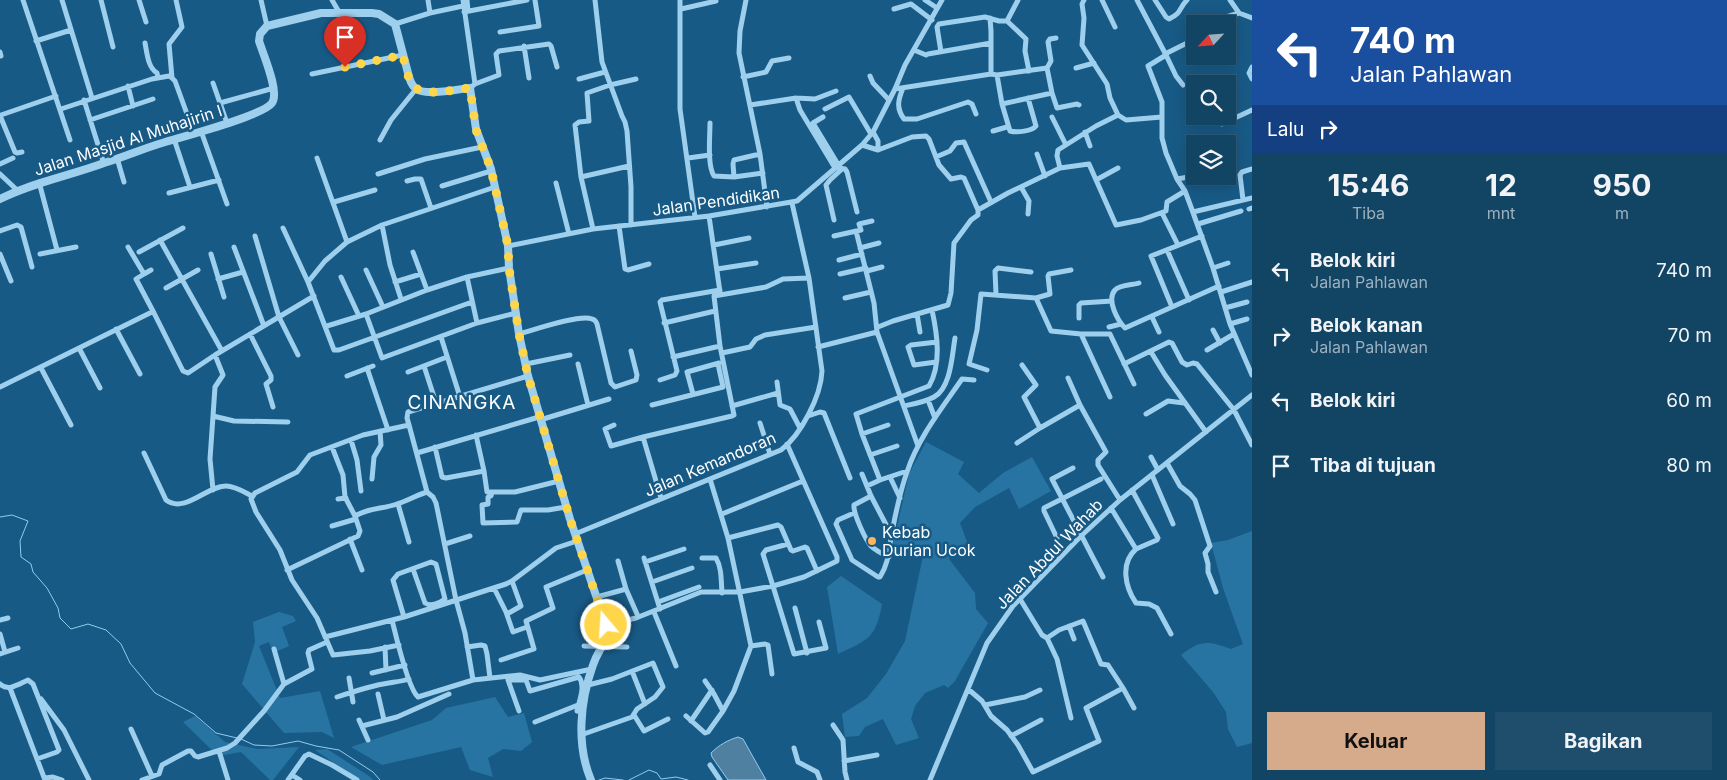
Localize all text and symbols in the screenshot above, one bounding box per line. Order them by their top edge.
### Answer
north arrow [1186,15,1236,65]
map controls [1186,15,1236,185]
pin [324,16,366,67]
text: 740 m [1350,19,1456,61]
icon: left [1267,20,1332,85]
icon: arrive [331,23,359,51]
text: Jalan Pahlawan [1350,61,1512,87]
button: search [1186,75,1236,125]
street label: Jalan Masjid Al Muhajirin I [31,100,225,180]
icon: right [1314,115,1342,143]
text: Lalu [1267,118,1304,141]
button: layers [1186,135,1236,185]
text: 15:46 [1328,167,1409,203]
text: 12 [1485,167,1517,203]
text: 950 [1592,167,1651,203]
street label: Jalan Pendidikan [651,182,781,220]
text: Tiba [1352,203,1385,223]
text: mnt [1487,203,1515,223]
text: m [1615,203,1629,223]
text: Belok kiri [1310,249,1395,272]
icon: left [1267,257,1295,285]
text: 740 m [1656,259,1712,282]
text: Jalan Pahlawan [1310,272,1428,292]
text: Belok kanan [1310,314,1423,337]
icon: right [1267,322,1295,350]
text: 70 m [1668,324,1712,347]
text: Jalan Pahlawan [1310,337,1428,357]
icon: left [1267,387,1295,415]
text: Belok kiri [1310,389,1395,412]
text: 60 m [1666,389,1712,412]
district label: CINANGKA [408,391,516,414]
street label: Jalan Kemandoran [641,427,779,501]
icon: arrive [1267,452,1295,480]
text: Tiba di tujuan [1310,454,1436,477]
text: 80 m [1666,454,1712,477]
street label: Jalan Abdul Wahab [991,495,1107,613]
place label: Kebab Durian Ucok [882,522,976,560]
marker: Kebab Durian Ucok [866,535,878,547]
position arrow [579,598,631,650]
button: Keluar [1267,712,1485,770]
button: Bagikan [1495,712,1712,770]

